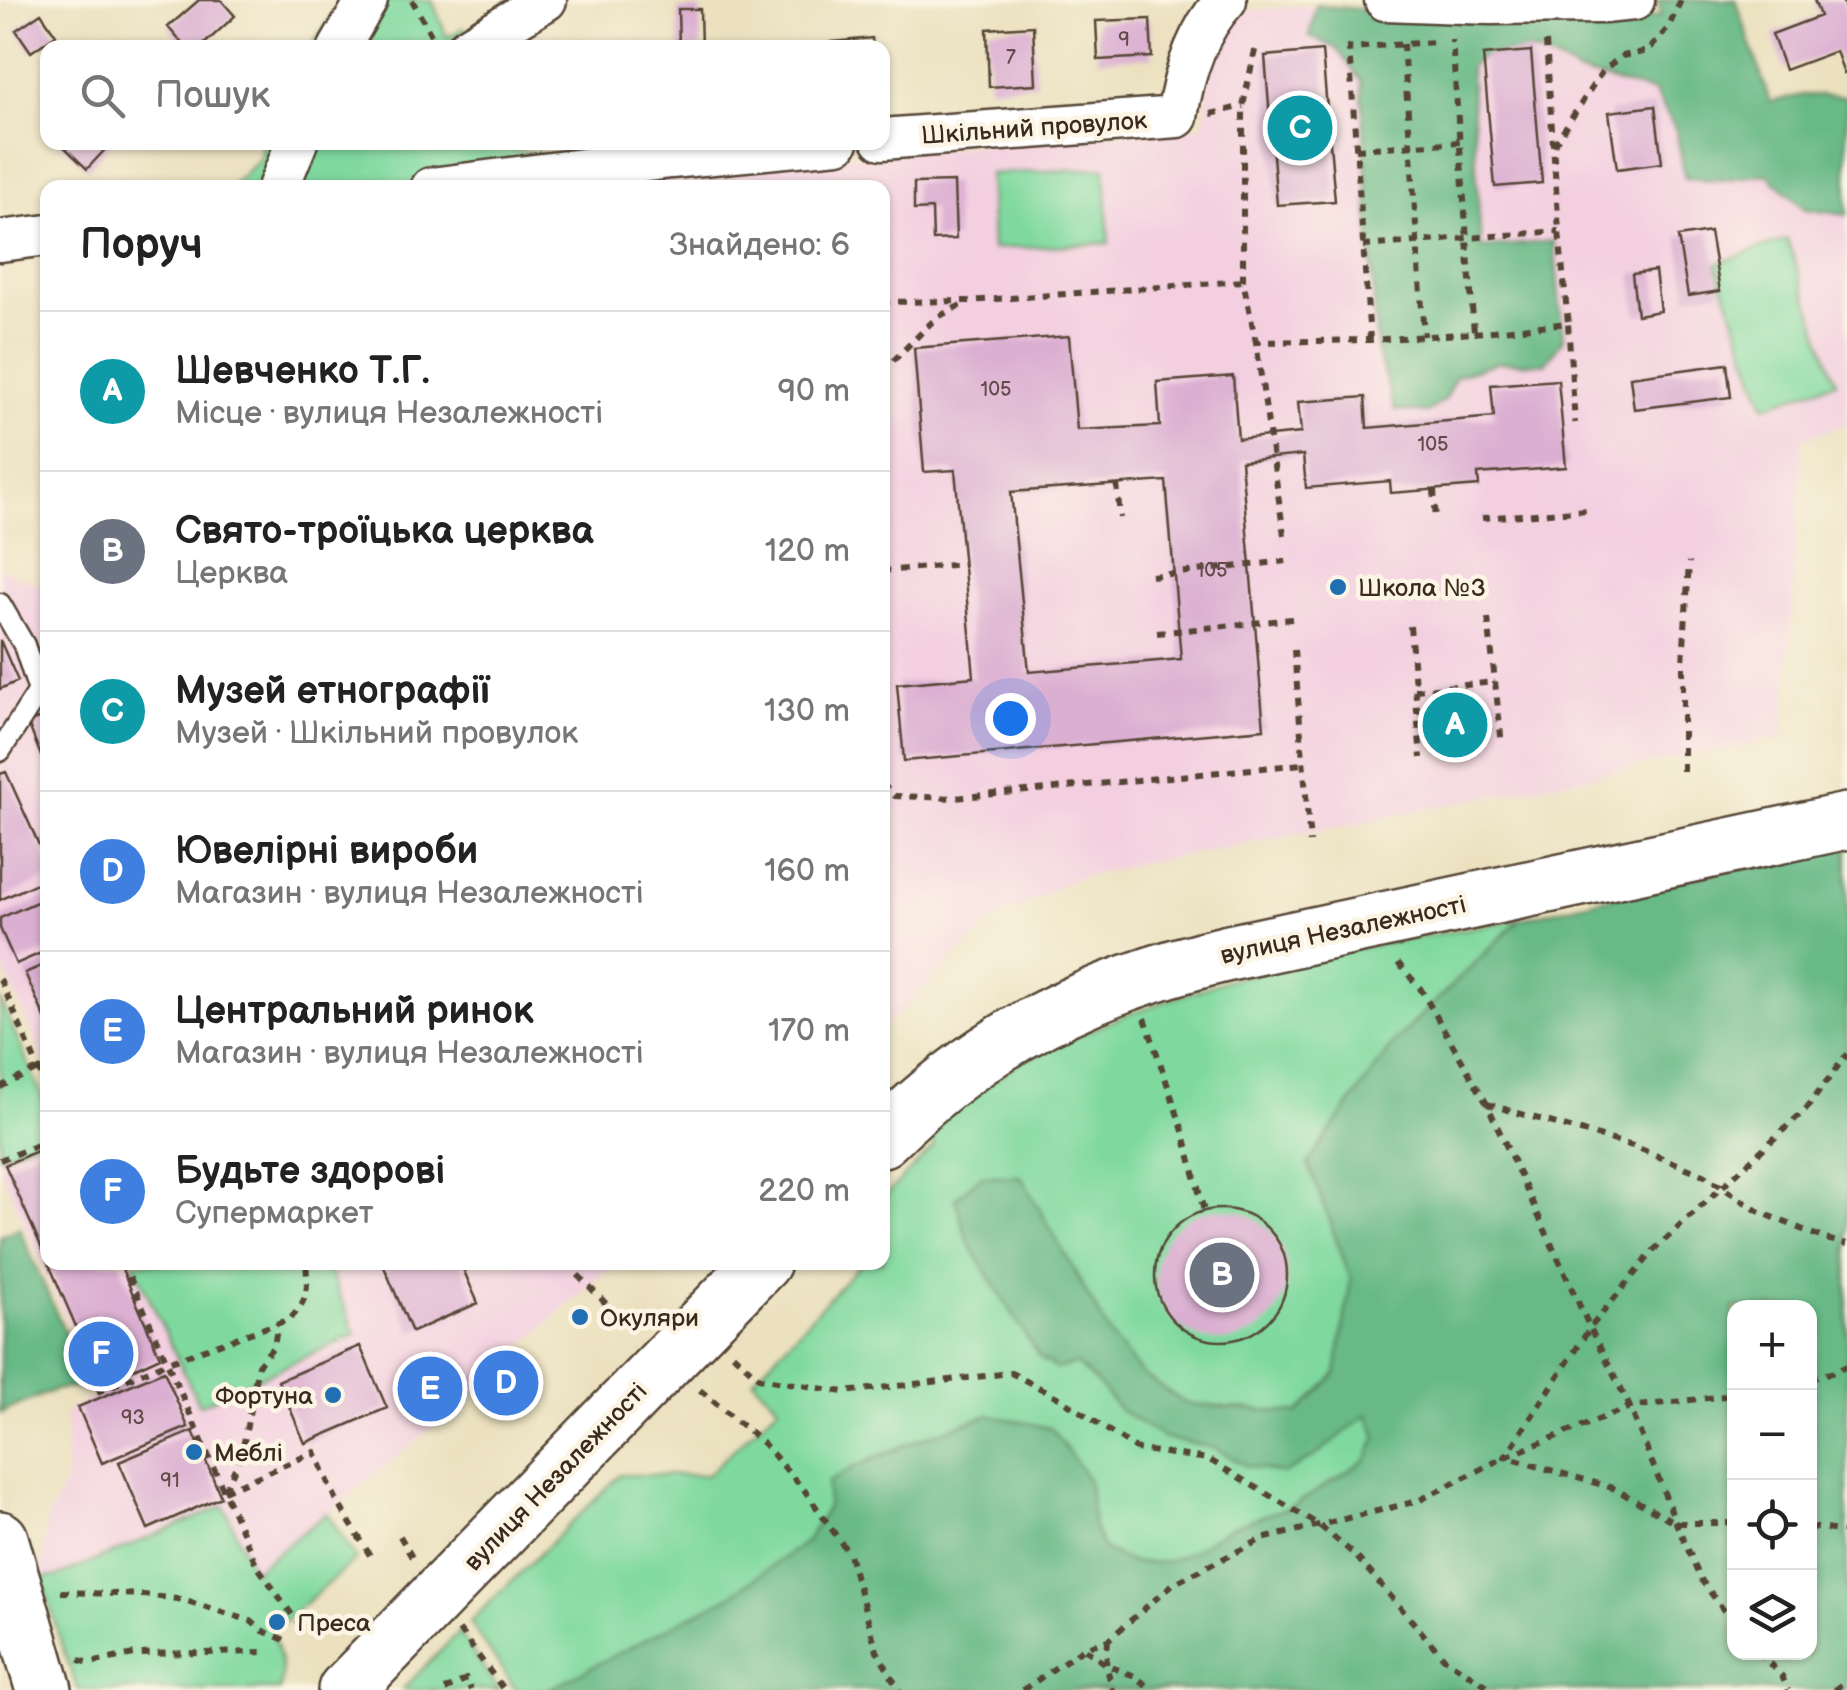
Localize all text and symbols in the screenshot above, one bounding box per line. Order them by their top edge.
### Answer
house number: 9 [1118,28,1130,52]
search box [40,40,890,150]
house number: 7 [1006,46,1016,70]
icon: search [75,68,130,123]
text: Пошук [155,73,270,118]
pin: C [1268,90,1332,166]
street label: Шкільний провулок [920,105,1149,152]
text: Поруч [80,220,203,271]
text: Знайдено: 6 [669,226,850,265]
text: Шевченко Т.Г. [175,349,430,394]
text: A [103,372,122,411]
text: 90 m [778,372,850,411]
house number: 105 [981,378,1011,402]
text: Місце · вулиця Незалежності [175,394,603,433]
house number: 105 [1418,433,1448,457]
text: Свято-троїцька церква [175,509,594,554]
text: B [101,532,124,571]
text: 120 m [765,532,850,571]
text: Церква [175,554,288,593]
house number: 105 [1197,559,1227,583]
place label: Школа №3 [1358,573,1486,604]
marker: Школа №3 [1327,576,1349,598]
text: Музей етнографії [175,669,490,714]
pin: A [1422,688,1488,762]
text: C [101,692,124,731]
text: 130 m [764,692,850,731]
your location [985,693,1036,744]
text: Музей · Шкільний провулок [175,714,578,753]
text: Ювелірні вироби [175,829,478,874]
text: D [101,852,124,891]
text: 160 m [764,852,850,891]
text: Магазин · вулиця Незалежності [175,874,644,913]
street label: вулиця Незалежності [1218,889,1469,972]
text: Центральний ринок [175,989,533,1034]
text: E [102,1012,123,1051]
text: 170 m [768,1012,850,1051]
text: Магазин · вулиця Незалежності [175,1034,644,1073]
text: Будьте здорові [175,1149,445,1194]
text: F [103,1172,122,1211]
text: 220 m [758,1172,850,1211]
text: Супермаркет [175,1194,374,1233]
pin: B [1190,1238,1254,1312]
map controls [1727,1300,1817,1660]
button: + [1727,1300,1817,1390]
place label: Окуляри [600,1303,699,1334]
marker: Окуляри [569,1306,591,1328]
pin: F [68,1316,134,1392]
pin: D [474,1346,538,1420]
pin: E [398,1352,462,1426]
street label: вулиця Незалежності [458,1376,654,1578]
place label: Фортуна [215,1381,313,1412]
marker: Фортуна [322,1384,344,1406]
button: − [1727,1390,1817,1480]
house number: 93 [121,1406,145,1430]
place label: Меблі [214,1438,283,1469]
marker: Меблі [183,1441,205,1463]
house number: 91 [160,1469,180,1493]
button: locate [1727,1480,1817,1570]
button: layers [1727,1570,1817,1660]
place label: Преса [297,1608,371,1639]
marker: Преса [266,1611,288,1633]

